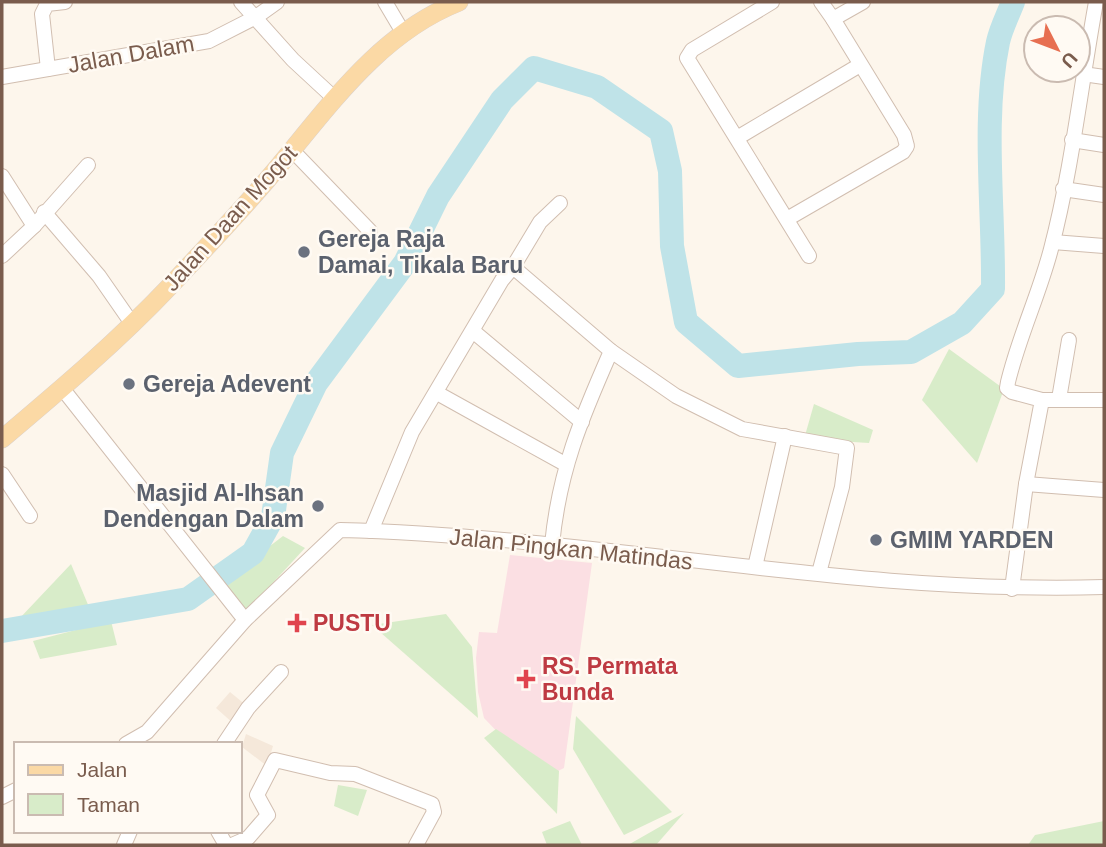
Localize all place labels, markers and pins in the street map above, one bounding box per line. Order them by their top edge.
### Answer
place label: Gereja Raja Damai, Tikala Baru [318,226,523,278]
marker: Gereja Raja Damai, Tikala Baru [296,244,312,260]
place label: Gereja Adevent [143,371,311,397]
marker: Gereja Adevent [121,376,137,392]
place label: Masjid Al-Ihsan Dendengan Dalam [103,480,304,532]
marker: Masjid Al-Ihsan Dendengan Dalam [310,498,326,514]
place label: GMIM YARDEN [890,527,1054,553]
marker: GMIM YARDEN [868,532,884,548]
place label: PUSTU [313,610,391,636]
marker: PUSTU [287,613,307,633]
place label: RS. Permata Bunda [542,653,678,705]
marker: RS. Permata Bunda [516,669,536,689]

